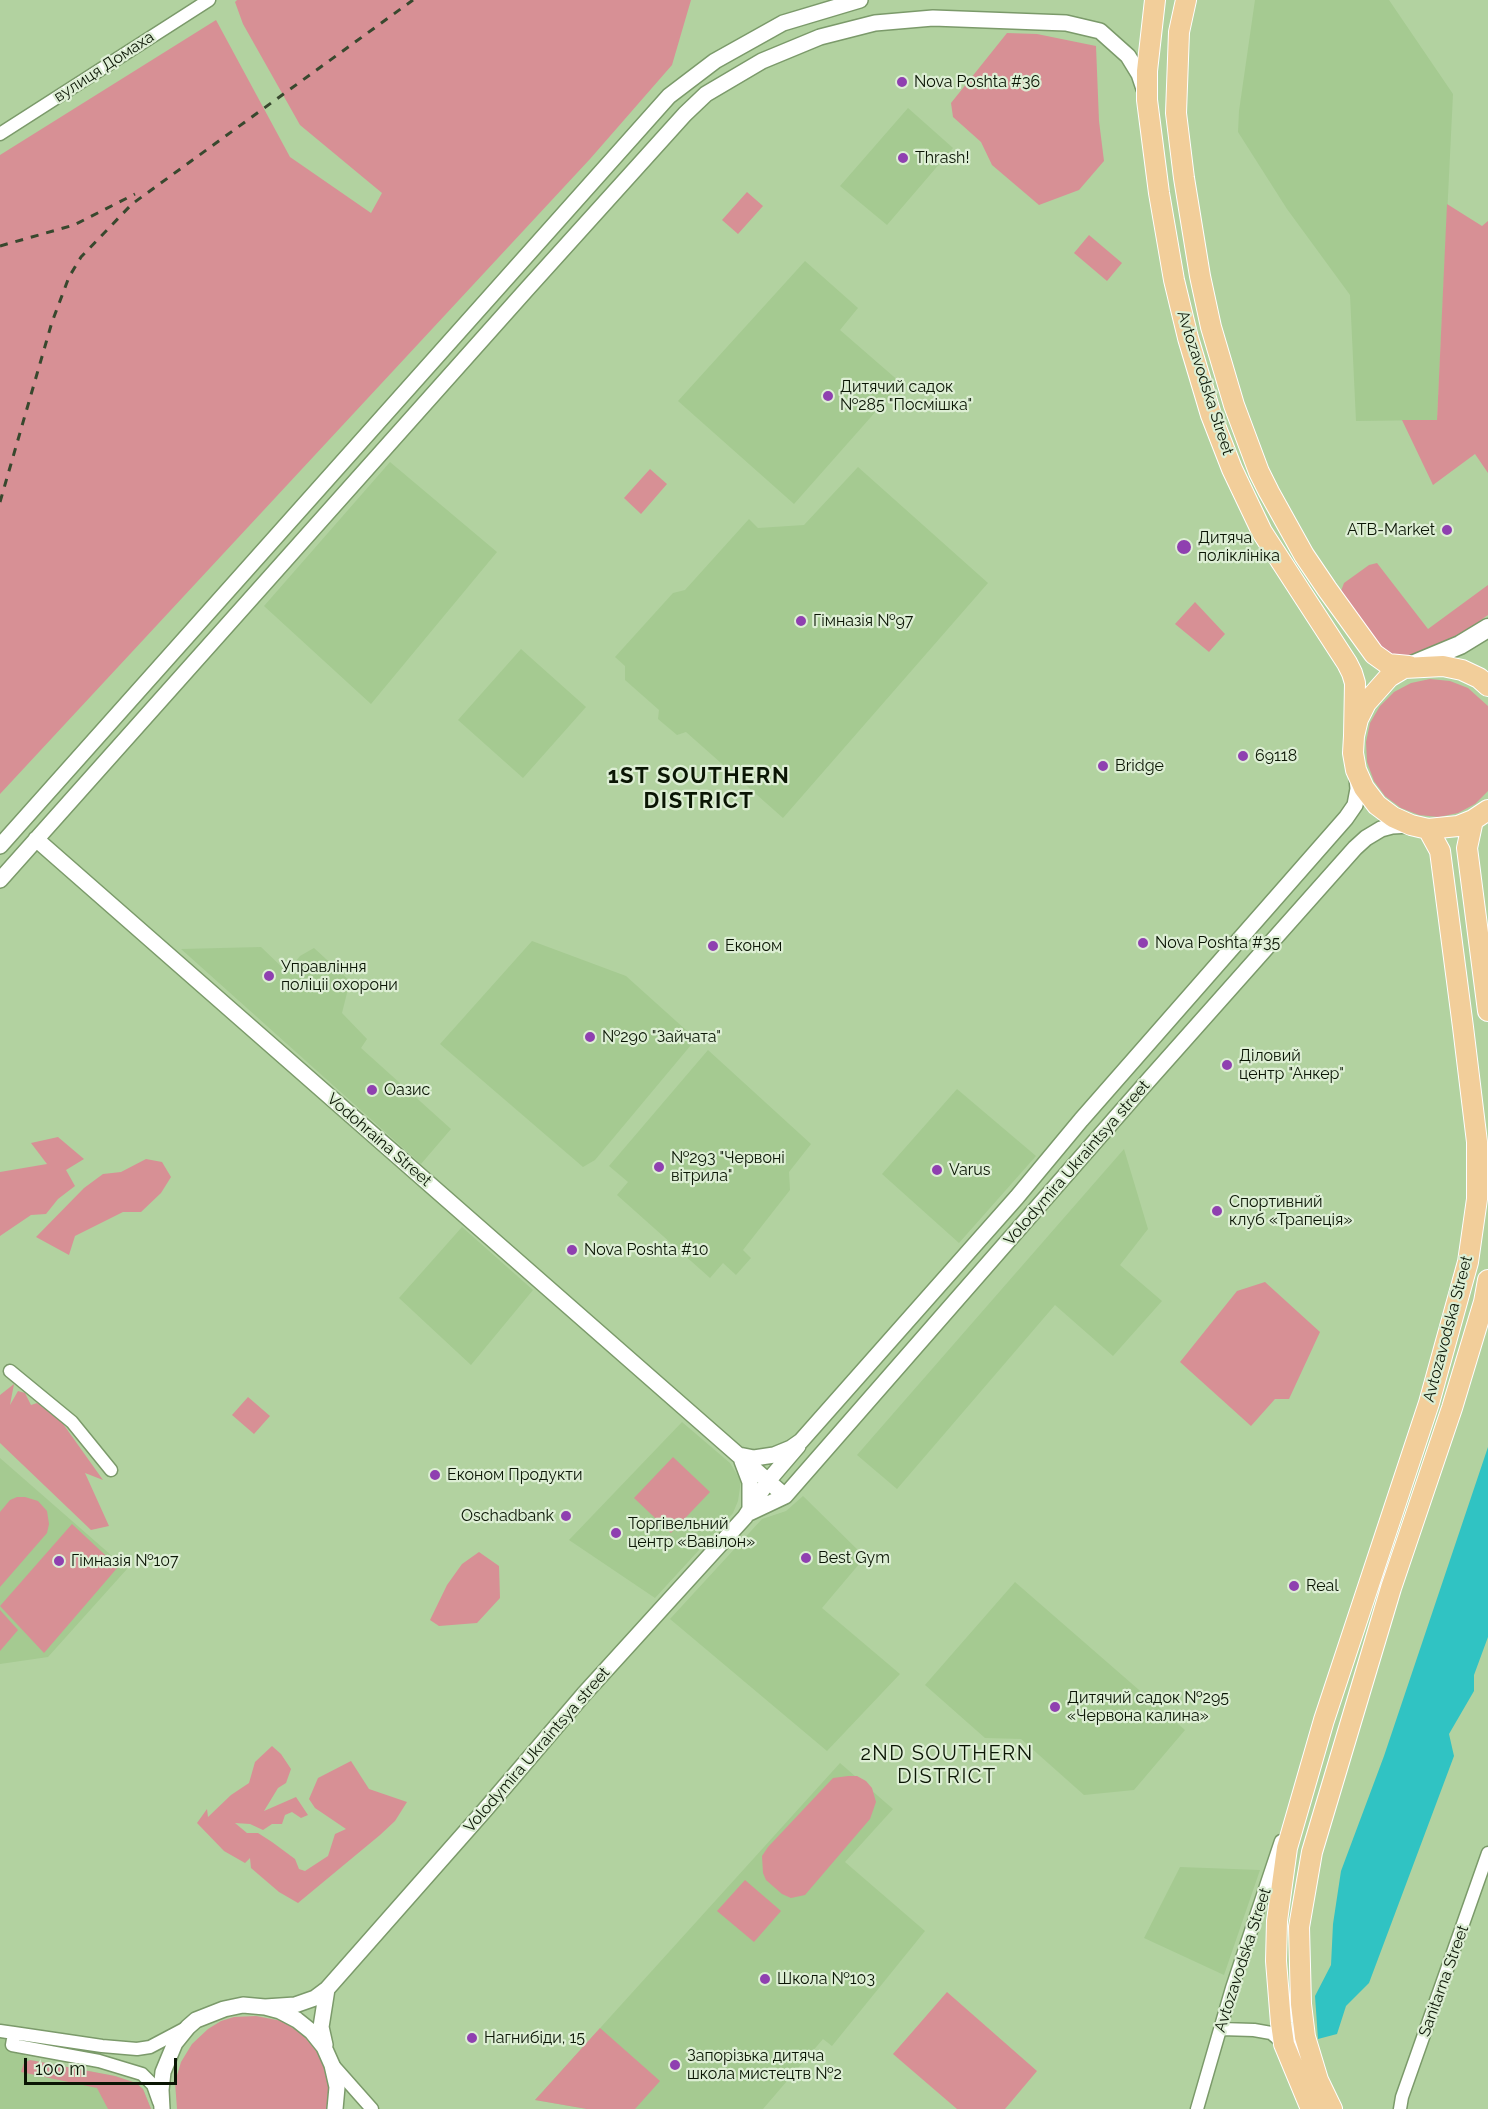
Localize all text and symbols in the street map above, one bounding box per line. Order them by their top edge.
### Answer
street label: вулиця Домаха [50,27,158,107]
place label: Nova Poshta #36 [914,72,1040,92]
marker: Nova Poshta #36 [895,75,909,89]
place label: Thrash! [915,148,969,168]
marker: Thrash! [896,151,910,165]
street label: Avtozavodska Street [1173,308,1237,458]
place label: Дитячий садок №285 "Посмішка" [840,377,972,415]
marker: Дитячий садок №285 "Посмішка" [821,389,835,403]
place label: ATB-Market [1347,520,1435,540]
marker: ATB-Market [1440,523,1454,537]
place label: Дитяча поліклініка [1198,528,1280,566]
marker: Дитяча поліклініка [1175,538,1193,556]
place label: Гімназія №97 [813,611,913,631]
marker: Гімназія №97 [794,614,808,628]
place label: 69118 [1255,746,1297,766]
marker: 69118 [1236,749,1250,763]
place label: Bridge [1115,756,1164,776]
marker: Bridge [1096,759,1110,773]
district label: 1ST SOUTHERN DISTRICT [608,763,790,814]
place label: Nova Poshta #35 [1155,933,1280,953]
place label: Економ [725,936,782,956]
marker: Nova Poshta #35 [1136,936,1150,950]
marker: Економ [706,939,720,953]
place label: Управлiння полiцii охорони [281,957,398,995]
marker: Управлiння полiцii охорони [262,969,276,983]
place label: №290 "Зайчата" [602,1027,721,1047]
marker: №290 "Зайчата" [583,1030,597,1044]
place label: Діловий центр "Анкер" [1239,1046,1344,1084]
marker: Діловий центр "Анкер" [1220,1058,1234,1072]
street label: Volodymira Ukraintsya street [1000,1076,1154,1250]
place label: Оазис [384,1080,430,1100]
marker: Оазис [365,1083,379,1097]
street label: Vodohraina Street [323,1089,435,1191]
place label: №293 "Червоні вітрила" [671,1148,785,1186]
marker: №293 "Червоні вітрила" [652,1160,666,1174]
place label: Varus [949,1160,991,1180]
marker: Varus [930,1163,944,1177]
place label: Спортивний клуб «Трапеція» [1229,1192,1352,1230]
marker: Спортивний клуб «Трапеція» [1210,1204,1224,1218]
place label: Nova Poshta #10 [584,1240,709,1260]
marker: Nova Poshta #10 [565,1243,579,1257]
street label: Avtozavodska Street [1419,1254,1477,1404]
place label: Економ Продукти [447,1465,582,1485]
marker: Економ Продукти [428,1468,442,1482]
place label: Oschadbank [461,1506,554,1526]
marker: Oschadbank [559,1509,573,1523]
place label: Торгівельний центр «Вавілон» [628,1514,755,1552]
marker: Торгівельний центр «Вавілон» [609,1526,623,1540]
place label: Best Gym [818,1548,890,1568]
place label: Гімназія №107 [71,1551,179,1571]
marker: Best Gym [799,1551,813,1565]
marker: Гімназія №107 [52,1554,66,1568]
place label: Real [1306,1576,1339,1596]
marker: Real [1287,1579,1301,1593]
street label: Volodymira Ukraintsya street [460,1663,614,1837]
place label: Дитячий садок №295 «Червона калина» [1067,1688,1229,1726]
marker: Дитячий садок №295 «Червона калина» [1048,1700,1062,1714]
district label: 2ND SOUTHERN DISTRICT [860,1742,1034,1789]
street label: Avtozavodska Street [1211,1885,1275,2035]
street label: Sanitarna Street [1415,1923,1473,2039]
place label: Школа №103 [777,1969,875,1989]
marker: Школа №103 [758,1972,772,1986]
place label: Нагнибіди, 15 [484,2028,585,2048]
marker: Нагнибіди, 15 [465,2031,479,2045]
scale bar [27,2046,180,2084]
place label: Запорізька дитяча школа мистецтв №2 [687,2046,842,2084]
text: 100 m [35,2058,86,2079]
marker: Запорізька дитяча школа мистецтв №2 [668,2058,682,2072]

